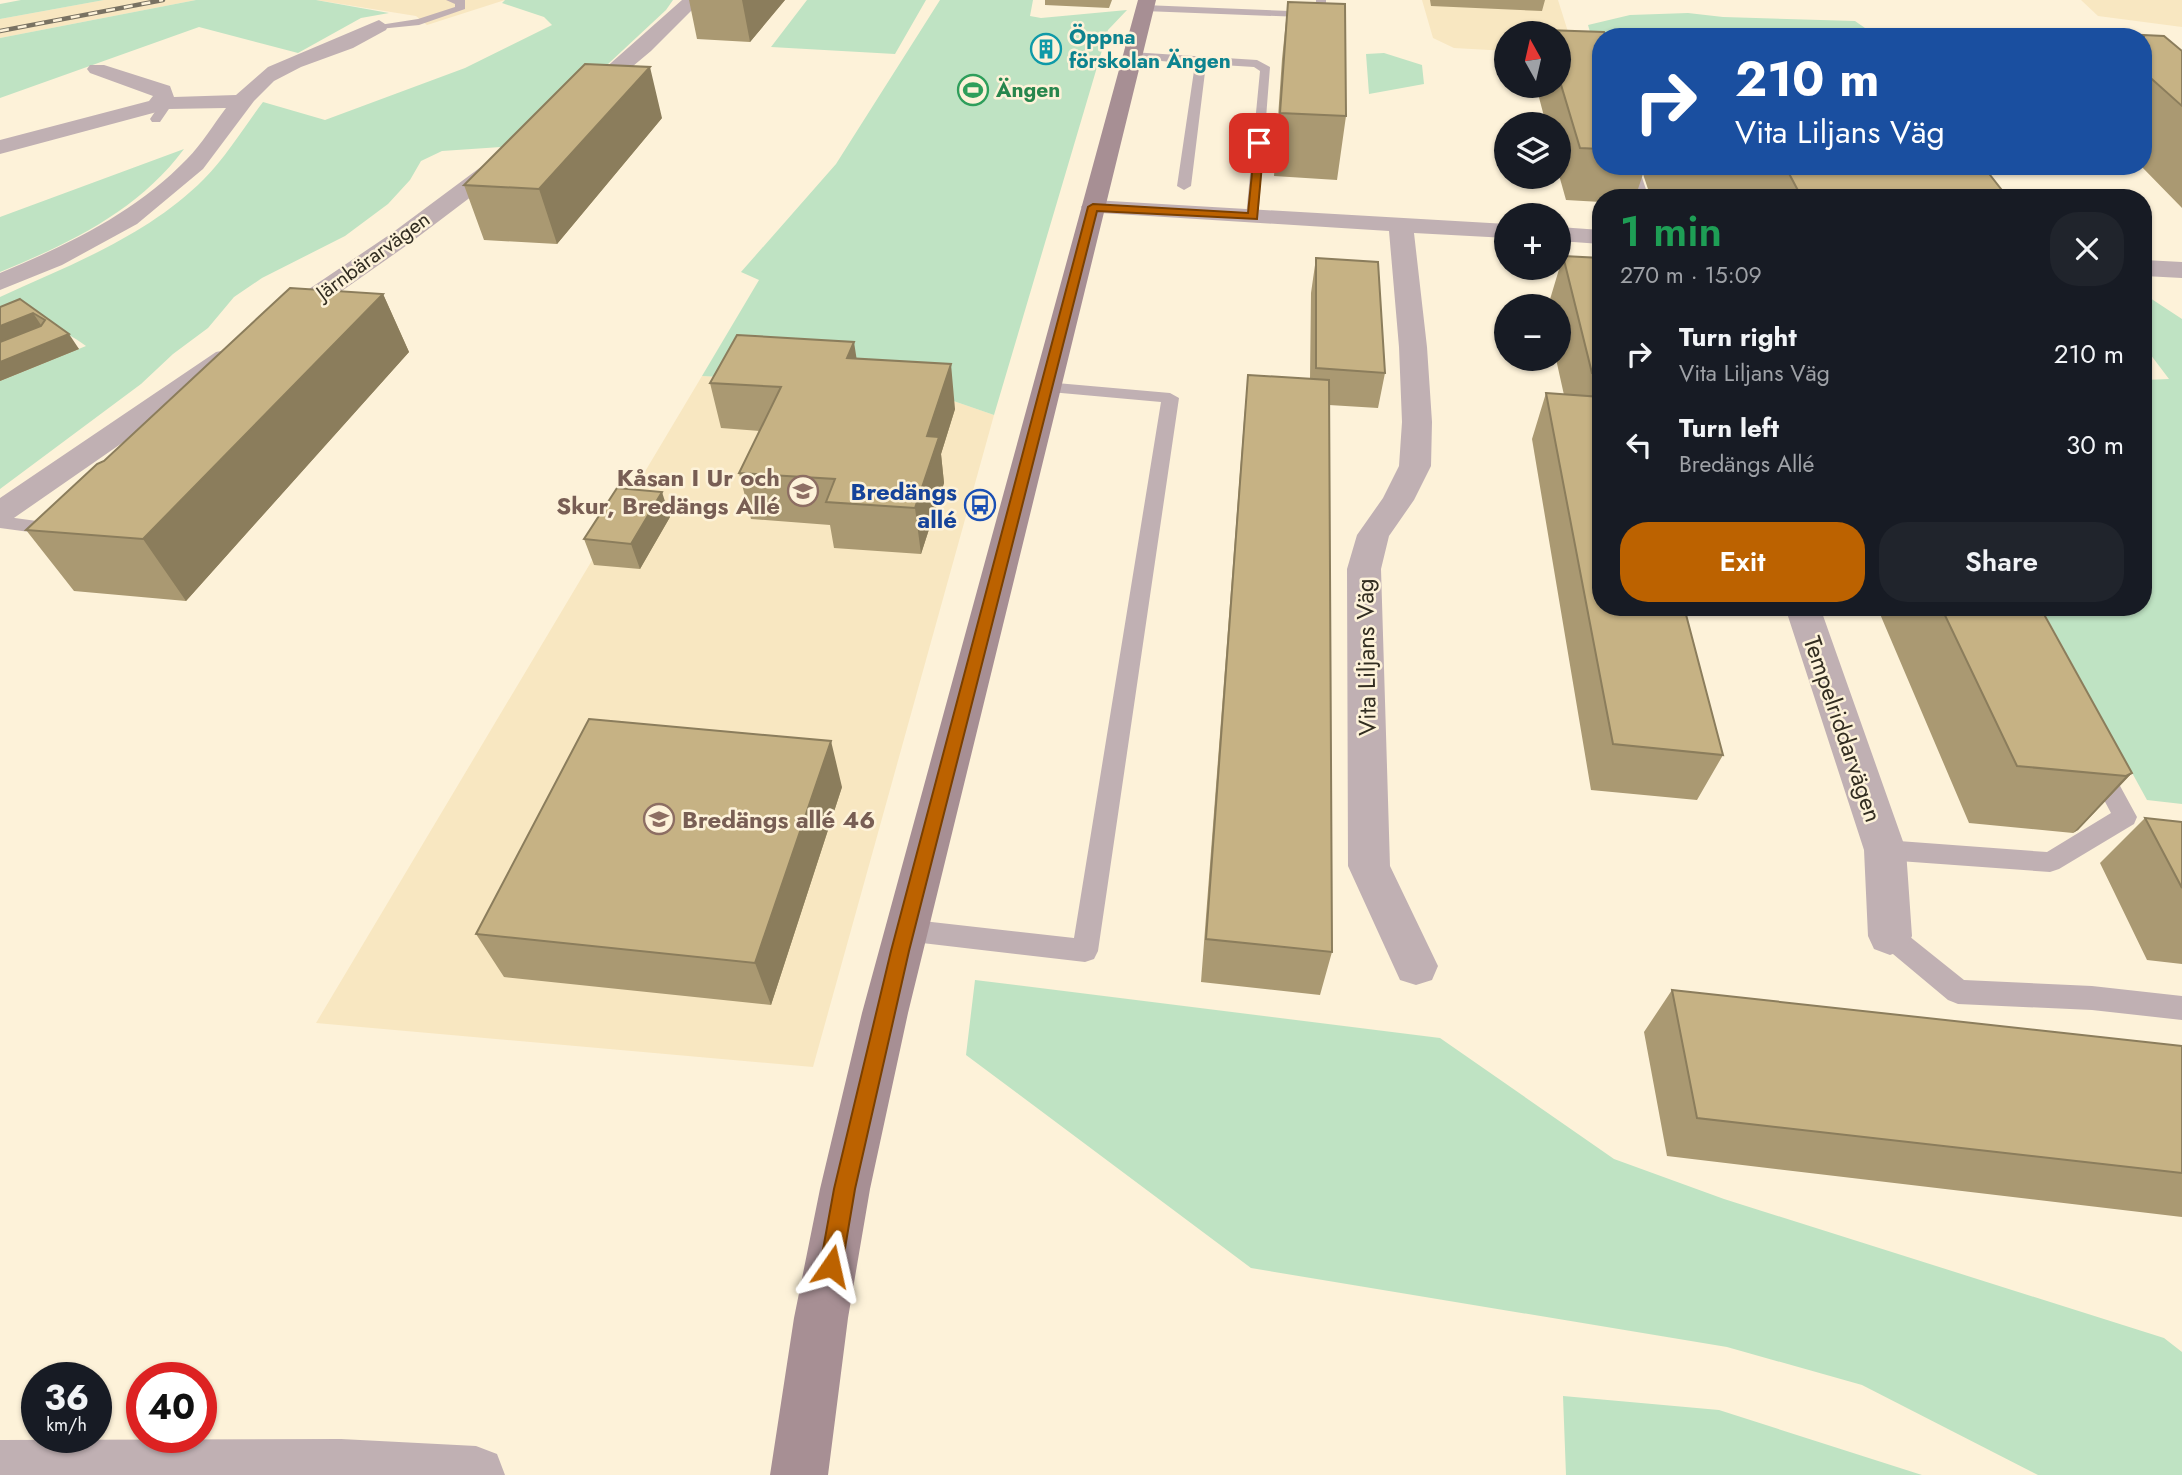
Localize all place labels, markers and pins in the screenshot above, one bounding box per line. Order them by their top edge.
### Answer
place label: Öppna förskolan Ängen [1069,22,1231,76]
building icon: Öppna förskolan Ängen [1029,32,1063,66]
sports icon: Ängen [956,73,990,107]
place label: Ängen [995,75,1060,105]
pin [1229,113,1289,173]
place label: Kåsan I Ur och Skur, Bredängs Allé [556,460,780,523]
school or university icon: Kåsan I Ur och Skur, Bredängs Allé [786,474,820,508]
place label: Bredängs allé [851,474,957,537]
bus stop icon: Bredängs allé [963,488,997,522]
school or university icon: Bredängs allé 46 [642,802,676,836]
place label: Bredängs allé 46 [682,802,875,837]

